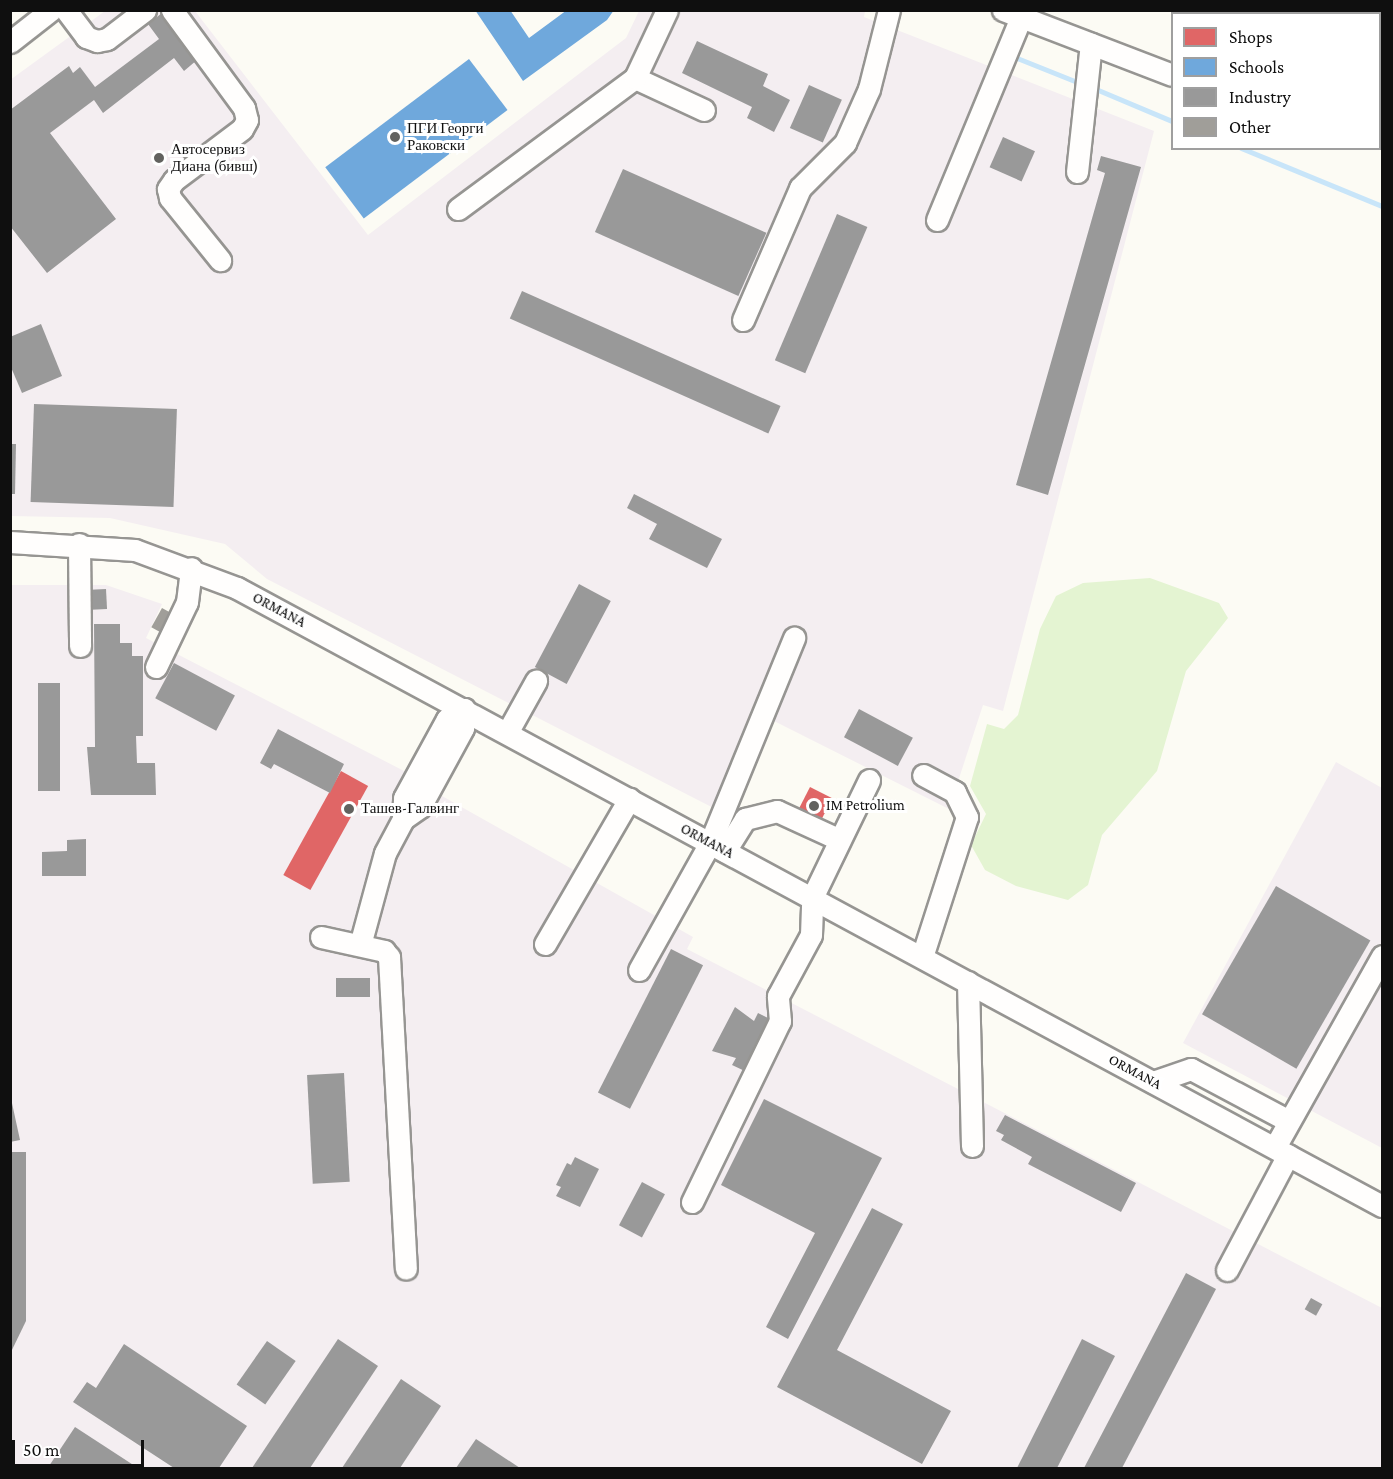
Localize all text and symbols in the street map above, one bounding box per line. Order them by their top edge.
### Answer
legend [1171,12,1381,150]
text: Shops [1229,27,1273,47]
text: Schools [1229,57,1284,77]
text: Industry [1229,87,1291,107]
text: Other [1229,117,1271,137]
place label: ПГИ Георги Раковски [407,119,484,154]
marker: ПГИ Георги Раковски [388,130,402,144]
place label: Автосервиз Диана (бивш) [171,140,258,175]
marker: Автосервиз Диана (бивш) [152,151,166,165]
street label: ORMANA [249,589,309,631]
place label: IM Petrolium [826,797,905,815]
marker: IM Petrolium [807,799,821,813]
place label: Ташев-Галвинг [361,800,459,818]
marker: Ташев-Галвинг [342,802,356,816]
street label: ORMANA [677,820,737,862]
street label: ORMANA [1105,1051,1165,1093]
scale bar [15,1428,147,1466]
text: 50 m [23,1440,60,1460]

